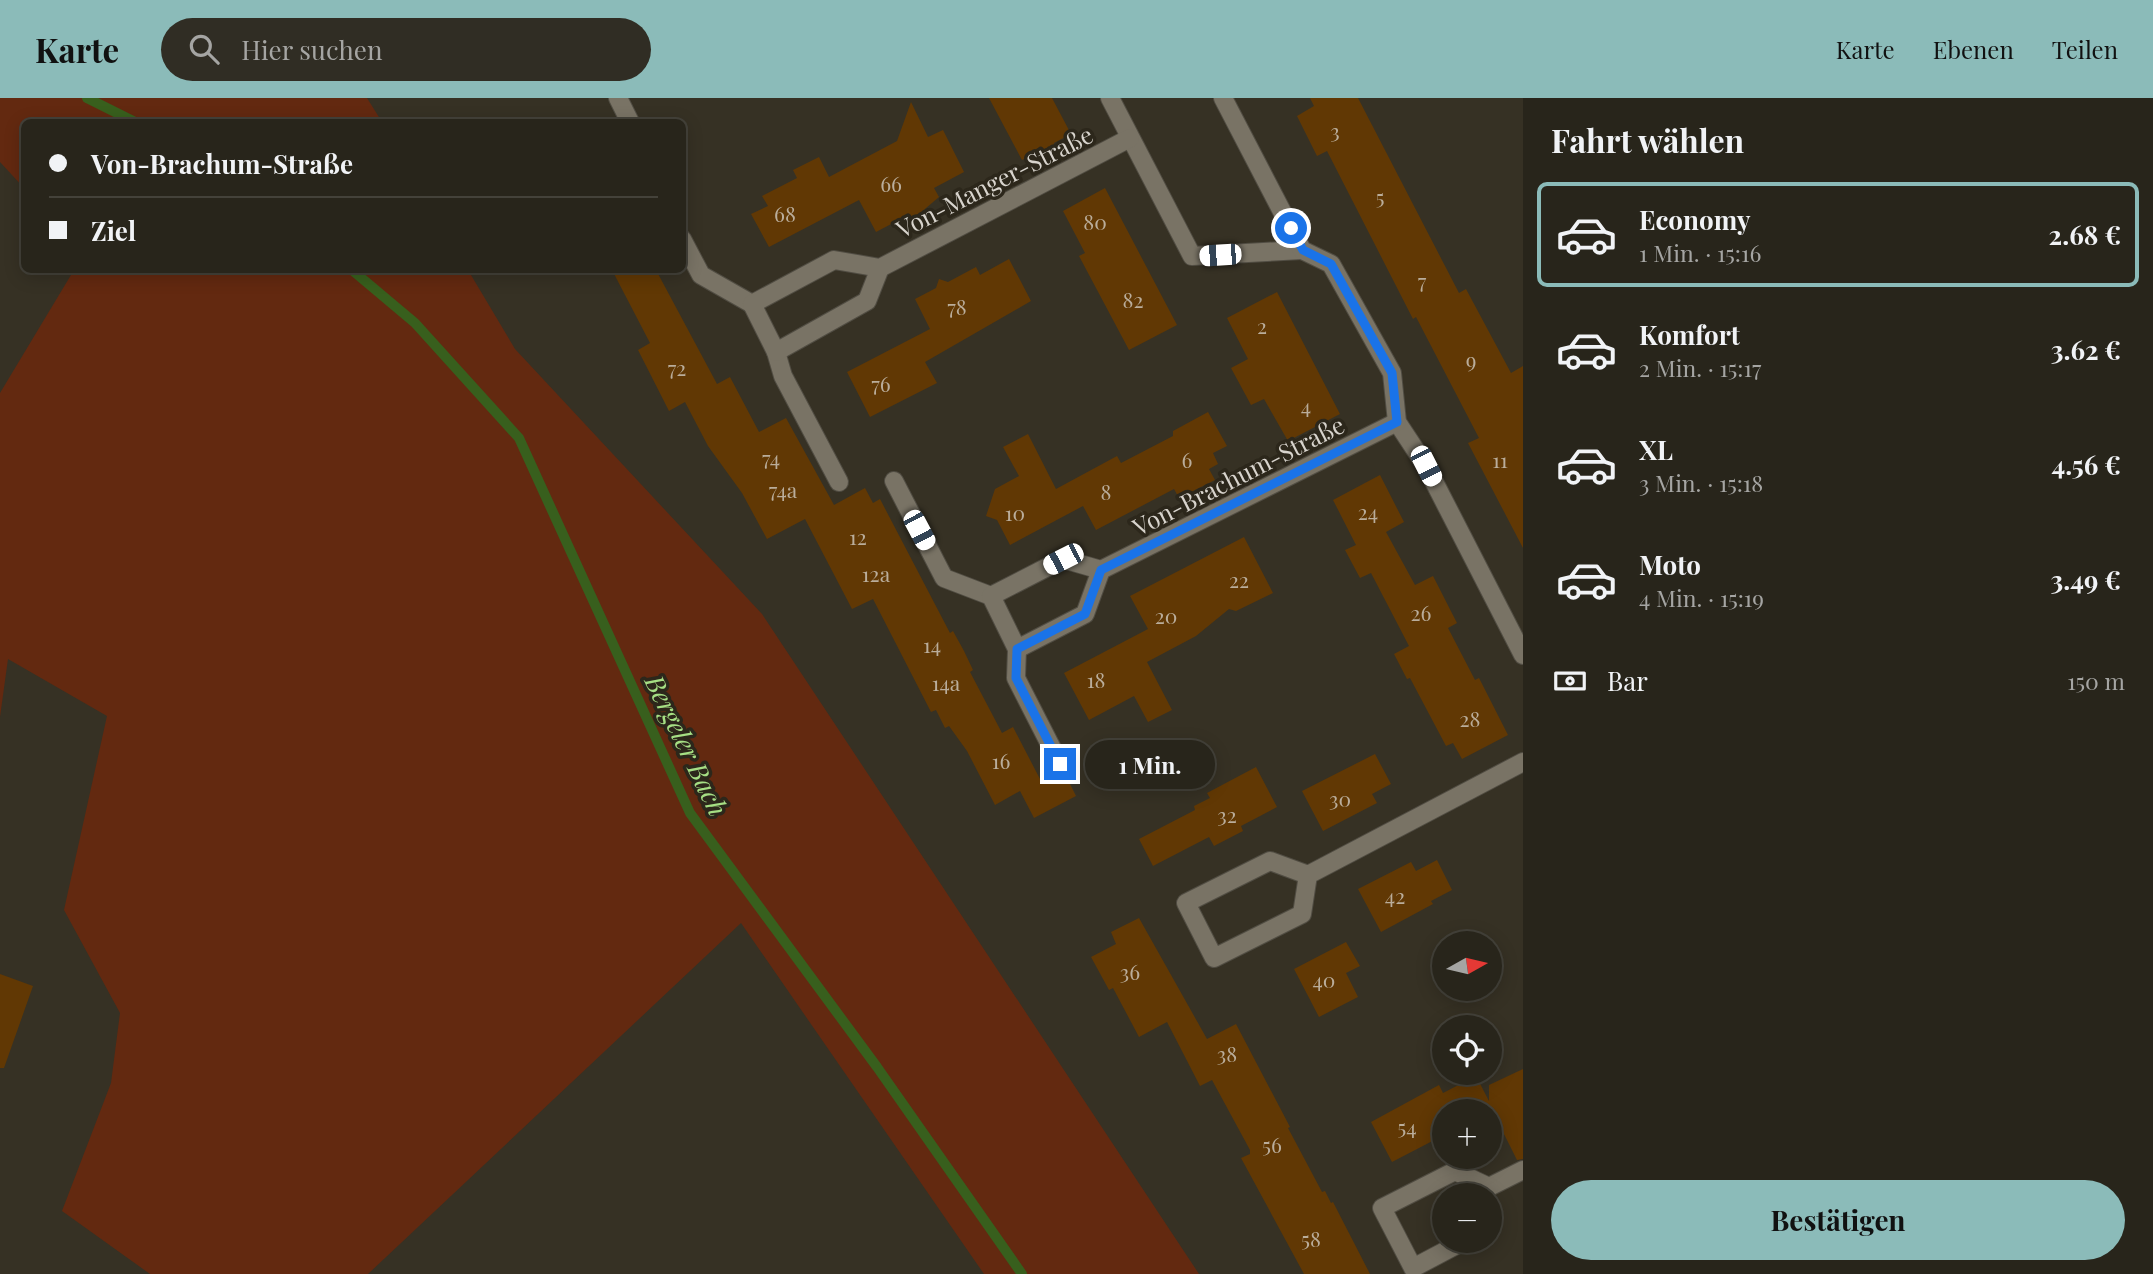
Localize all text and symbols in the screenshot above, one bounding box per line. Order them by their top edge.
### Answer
search box [161,18,651,81]
text: Karte [35,27,119,71]
icon: search [185,30,223,68]
text: Hier suchen [241,32,383,67]
text: Karte [1836,33,1895,65]
text: Ebenen [1933,33,2014,65]
text: Teilen [2052,33,2118,65]
house number: 3 [1330,116,1340,144]
street label: Von-Manger-Straße [889,118,1098,245]
text: Fahrt wählen [1551,118,1744,161]
text: Von-Brachum-Straße [91,146,353,181]
house number: 66 [880,169,902,197]
house number: 5 [1376,182,1384,210]
house number: 68 [774,199,796,227]
text: Economy [1639,202,1750,237]
icon: car [1555,203,1618,266]
house number: 80 [1083,207,1107,235]
route start [1275,212,1307,244]
text: Ziel [91,213,136,248]
text: 2.68 € [2049,217,2121,252]
text: 1 Min. · 15:16 [1639,237,1761,268]
car [1199,243,1242,267]
house number: 7 [1418,266,1427,294]
house number: 82 [1123,285,1143,313]
house number: 78 [947,292,967,320]
house number: 2 [1257,311,1267,339]
text: Komfort [1639,317,1740,352]
icon: car [1555,318,1618,381]
text: 3.62 € [2051,332,2121,367]
house number: 9 [1466,345,1476,373]
text: 2 Min. · 15:17 [1639,352,1761,383]
house number: 72 [668,353,686,381]
house number: 76 [871,369,891,397]
house number: 4 [1301,391,1311,419]
street label: Von-Brachum-Straße [1126,408,1349,543]
text: XL [1639,432,1673,467]
icon: car [1555,433,1618,496]
house number: 74 [762,443,780,471]
car [1408,443,1445,489]
house number: 6 [1182,445,1193,473]
house number: 11 [1492,445,1508,473]
text: 4.56 € [2051,447,2121,482]
text: 3 Min. · 15:18 [1639,467,1763,498]
house number: 74a [769,475,798,503]
house number: 8 [1101,477,1111,505]
house number: 24 [1358,497,1378,525]
house number: 10 [1005,498,1025,526]
car [900,507,939,553]
house number: 12 [849,522,867,550]
car [1040,540,1087,578]
text: Moto [1639,547,1701,582]
icon: car [1555,548,1618,611]
house number: 12a [862,559,891,587]
text: 3.49 € [2051,562,2121,597]
house number: 22 [1229,565,1249,593]
text: 4 Min. · 15:19 [1639,582,1764,613]
house number: 26 [1411,598,1432,626]
house number: 20 [1155,601,1177,629]
house number: 14 [923,630,941,658]
icon: cash [1551,662,1589,700]
text: Bar [1607,663,1648,698]
house number: 18 [1087,665,1105,693]
text: 150 m [2067,665,2125,696]
water label: Bergeler Bach [637,668,736,821]
house number: 14a [932,668,961,696]
house number: 28 [1460,704,1480,732]
callout: 1 Min. [1084,740,1214,788]
house number: 16 [992,746,1010,774]
route end [1044,748,1076,780]
text: 1 Min. [1118,749,1182,780]
house number: 30 [1329,784,1351,812]
house number: 32 [1217,800,1237,828]
house number: 42 [1385,881,1405,909]
north arrow [1432,931,1502,1001]
map controls [1432,931,1502,1253]
house number: 36 [1120,957,1140,985]
house number: 40 [1313,965,1335,993]
button: locate [1432,1015,1502,1085]
house number: 38 [1217,1039,1237,1067]
button: + [1432,1099,1502,1169]
house number: 54 [1397,1112,1417,1140]
house number: 56 [1262,1130,1282,1158]
button: Bestätigen [1551,1180,2125,1260]
button: − [1432,1183,1502,1253]
house number: 58 [1301,1224,1321,1252]

